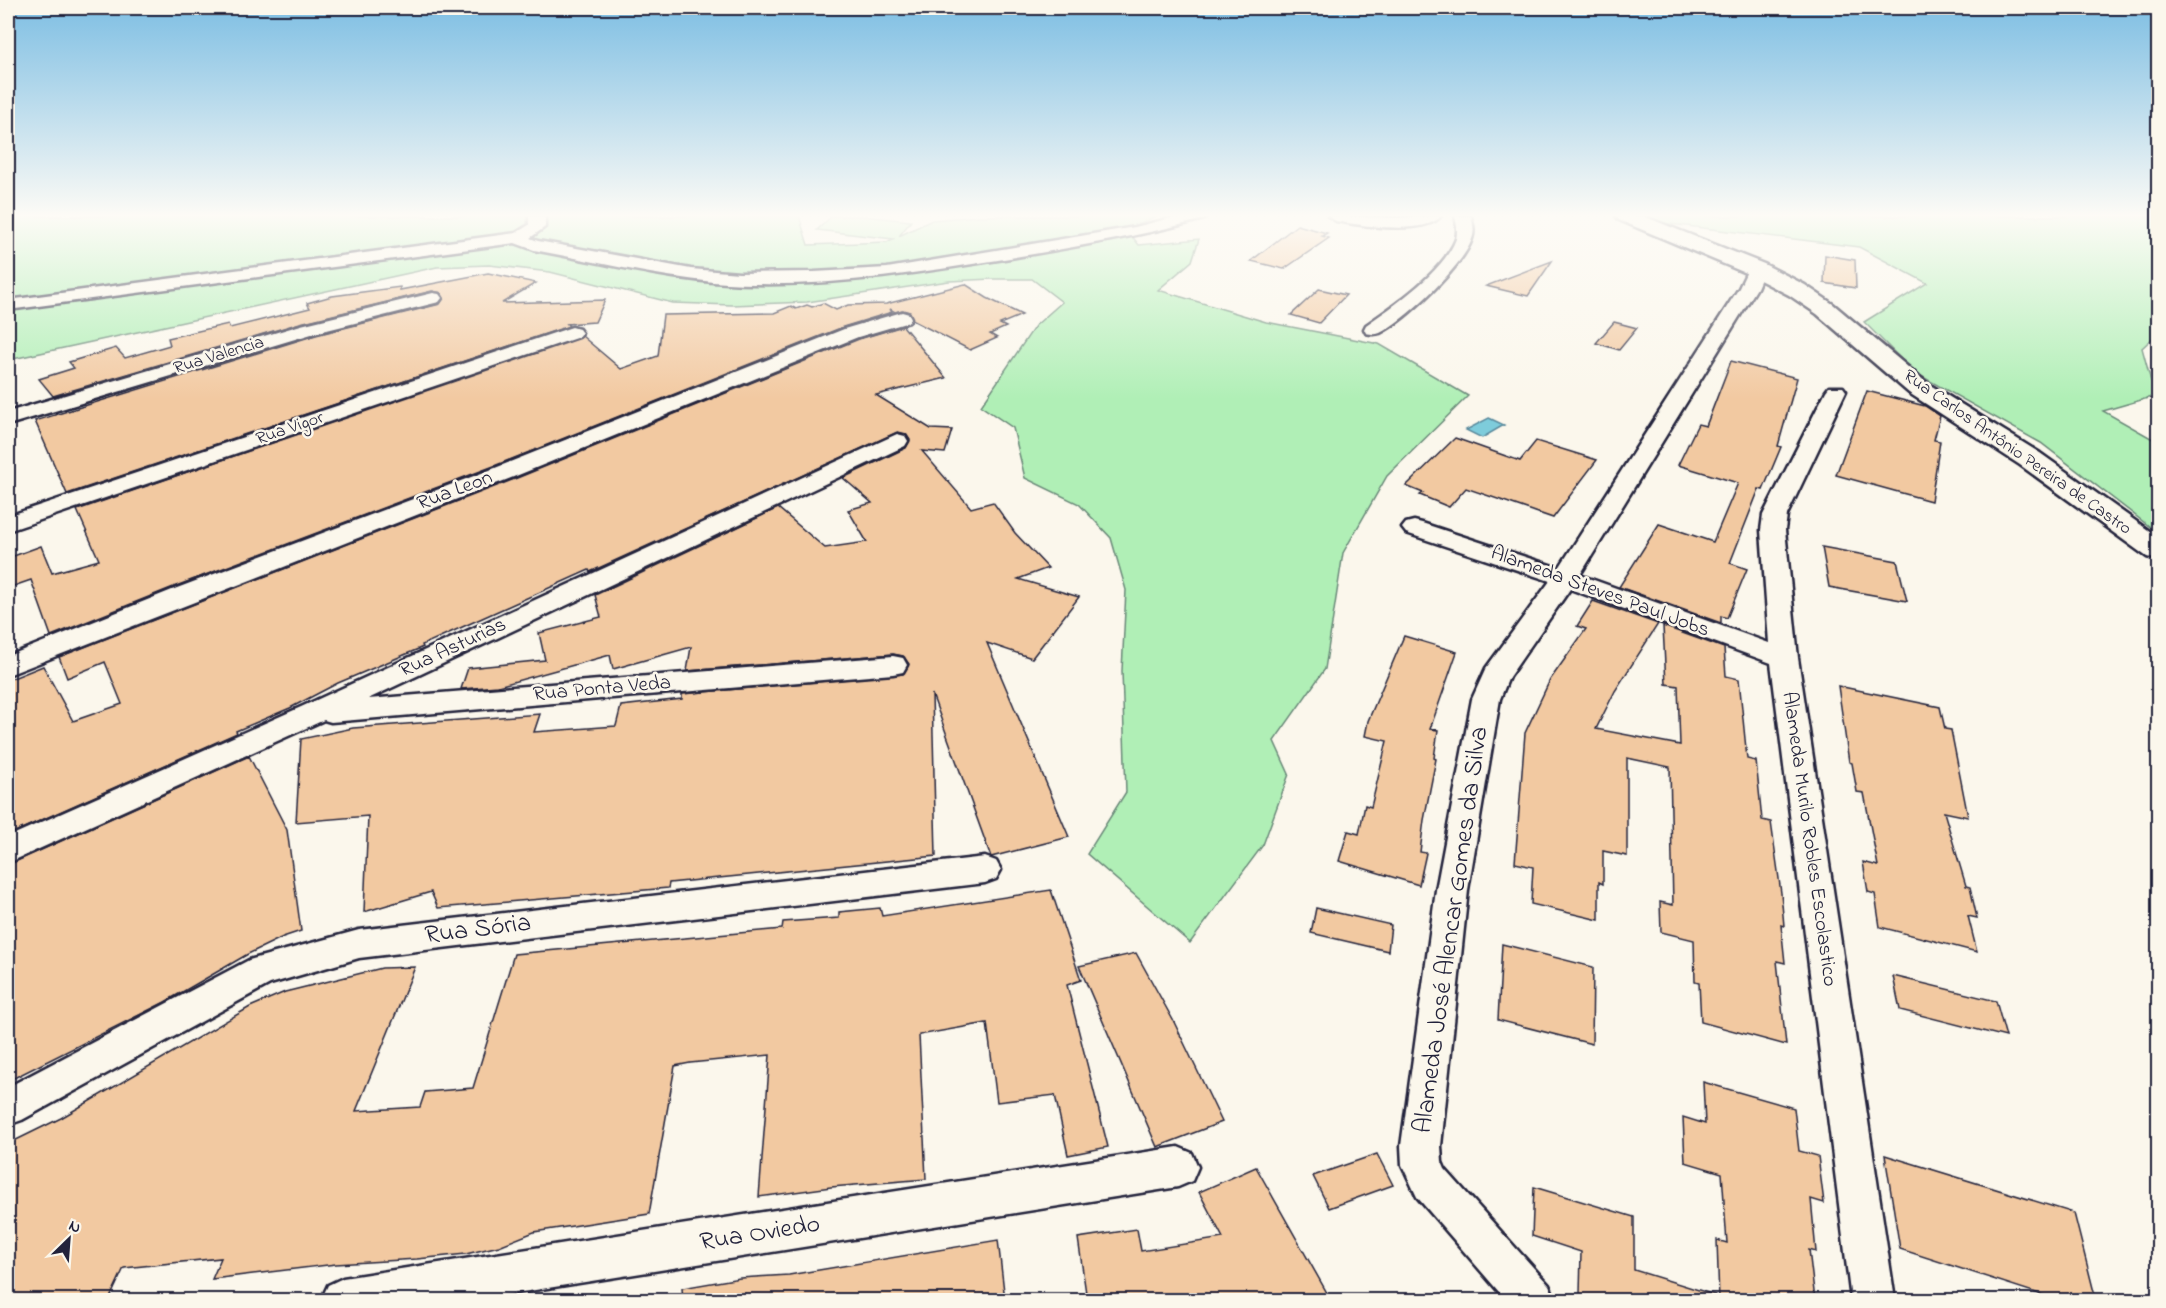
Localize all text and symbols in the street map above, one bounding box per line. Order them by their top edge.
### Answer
street label: Rua Valencia [170,330,268,382]
street label: Rua Carlos Antônio Pereira de Castro [1898,364,2136,542]
street label: Rua Vigor [253,405,328,454]
street label: Rua Leon [413,463,497,519]
street label: Alameda Steves Paul Jobs [1486,538,1714,646]
street label: Rua Asturias [394,610,512,686]
street label: Rua Ponta Veda [532,668,672,710]
street label: Alameda Murilo Robles Escolastico [1773,690,1845,988]
street label: Alameda José Alencar Gomes da Silva [1405,724,1499,1136]
street label: Rua Sória [423,905,533,955]
street label: Rua Oviedo [697,1206,823,1262]
north arrow [39,1209,99,1269]
text: N [65,1214,85,1240]

